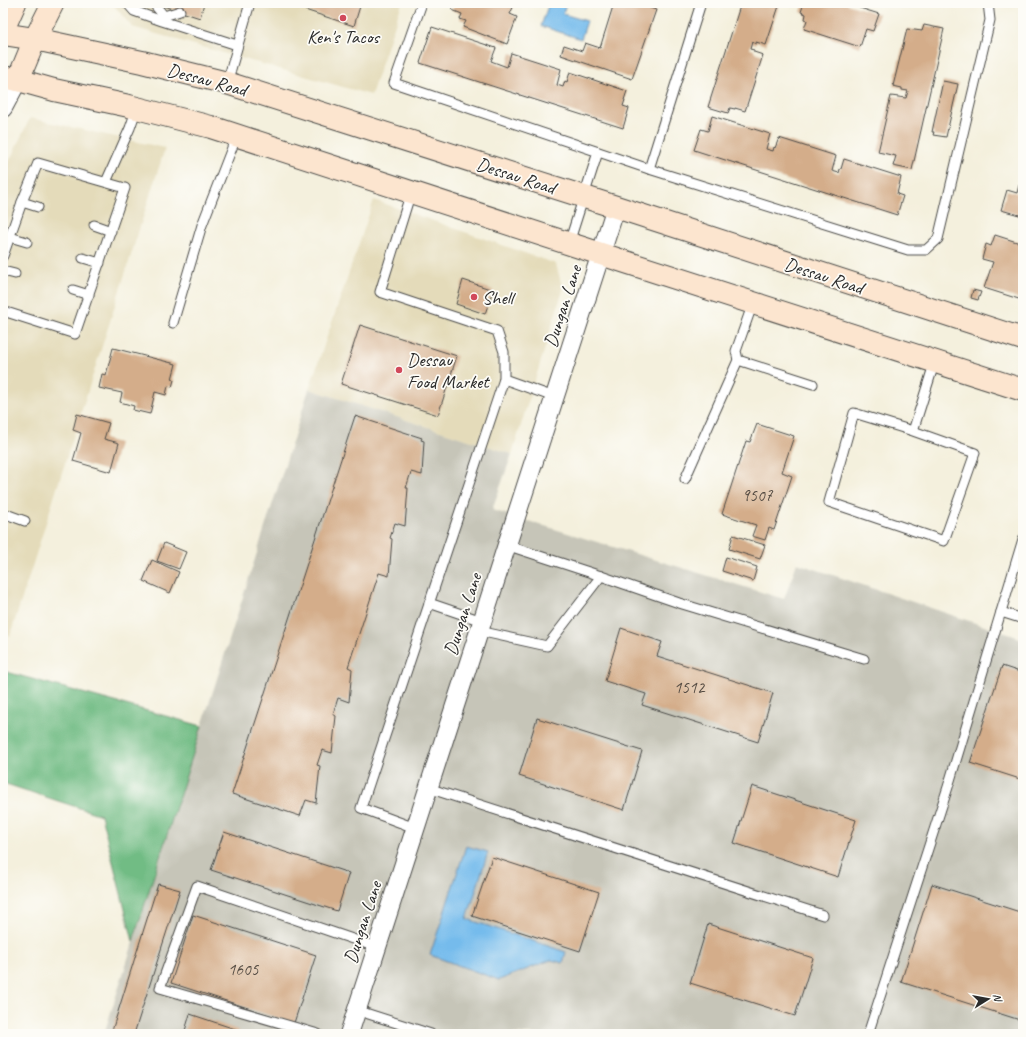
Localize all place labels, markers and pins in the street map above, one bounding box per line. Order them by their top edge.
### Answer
marker: Ken's Tacos [338,13,348,23]
place label: Ken's Tacos [307,25,380,49]
place label: Shell [482,286,517,310]
marker: Shell [469,292,479,302]
place label: Dessau Food Market [407,348,490,394]
marker: Dessau Food Market [394,365,404,375]

